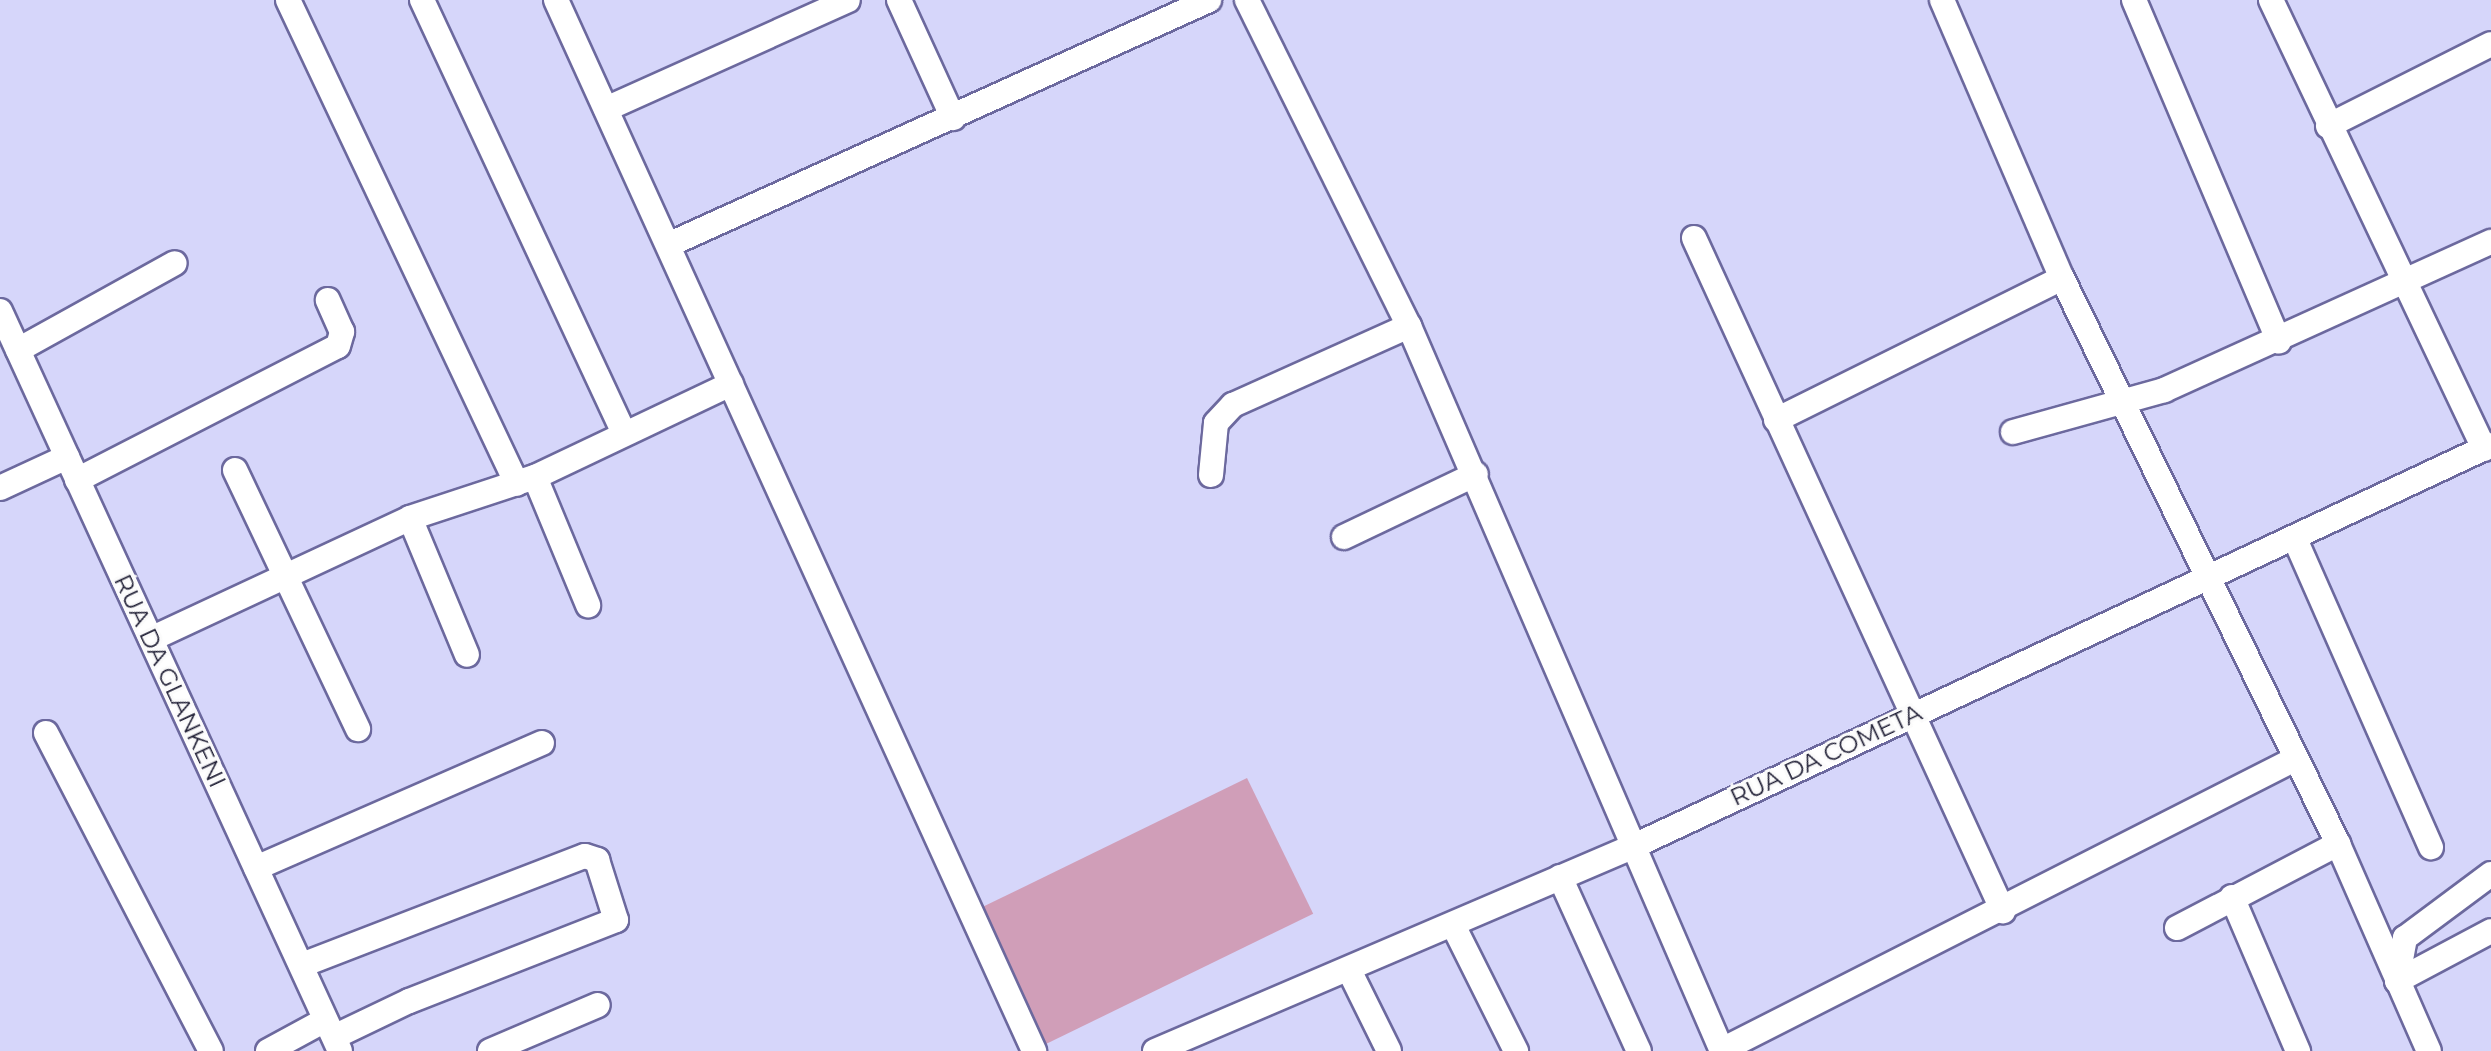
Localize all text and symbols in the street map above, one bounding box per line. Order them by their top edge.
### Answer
street label: RUA DA GLANKENI [108,570,232,792]
street label: RUA DA COMETA [1726,698,1926,812]

